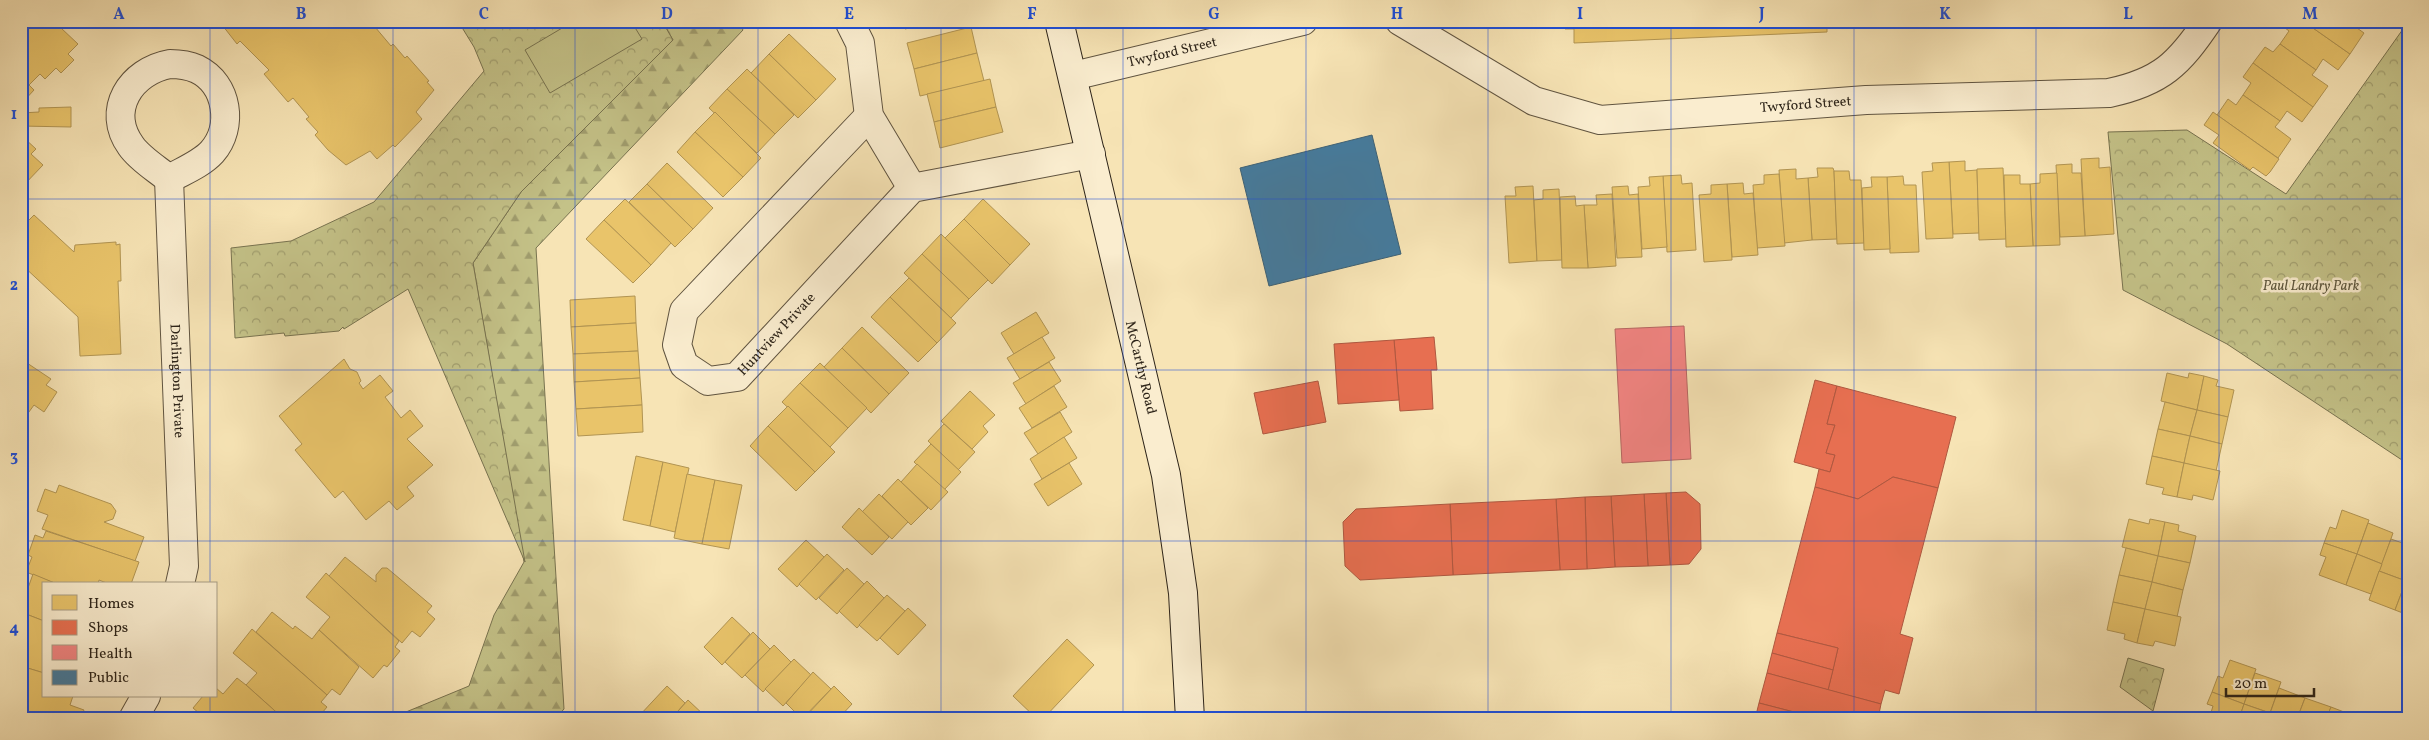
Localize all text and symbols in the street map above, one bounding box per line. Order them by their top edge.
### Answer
text: A [113,4,125,26]
text: B [296,4,307,26]
text: C [479,4,489,26]
text: D [661,4,673,26]
text: E [844,4,854,26]
text: F [1027,4,1037,26]
text: G [1208,4,1220,26]
text: H [1391,4,1403,26]
text: I [1577,4,1583,26]
text: J [1758,4,1765,26]
text: K [1939,4,1951,26]
text: L [2123,4,2133,26]
text: M [2302,4,2318,26]
street label: Twyford Street [1125,32,1219,72]
street label: Twyford Street [1759,92,1852,117]
text: 1 [11,104,17,126]
text: 2 [10,275,18,297]
park label: Paul Landry Park [2263,277,2360,296]
street label: Huntview Private [733,288,820,380]
street label: McCarthy Road [1120,319,1161,416]
street label: Darlington Private [165,323,189,439]
text: 3 [10,446,18,468]
legend [42,582,218,698]
text: Homes [88,594,134,615]
text: 4 [9,618,19,640]
text: Shops [88,618,128,639]
text: Health [88,644,133,665]
scale bar [2226,665,2314,697]
text: Public [88,668,129,689]
text: 20 m [2234,674,2267,695]

